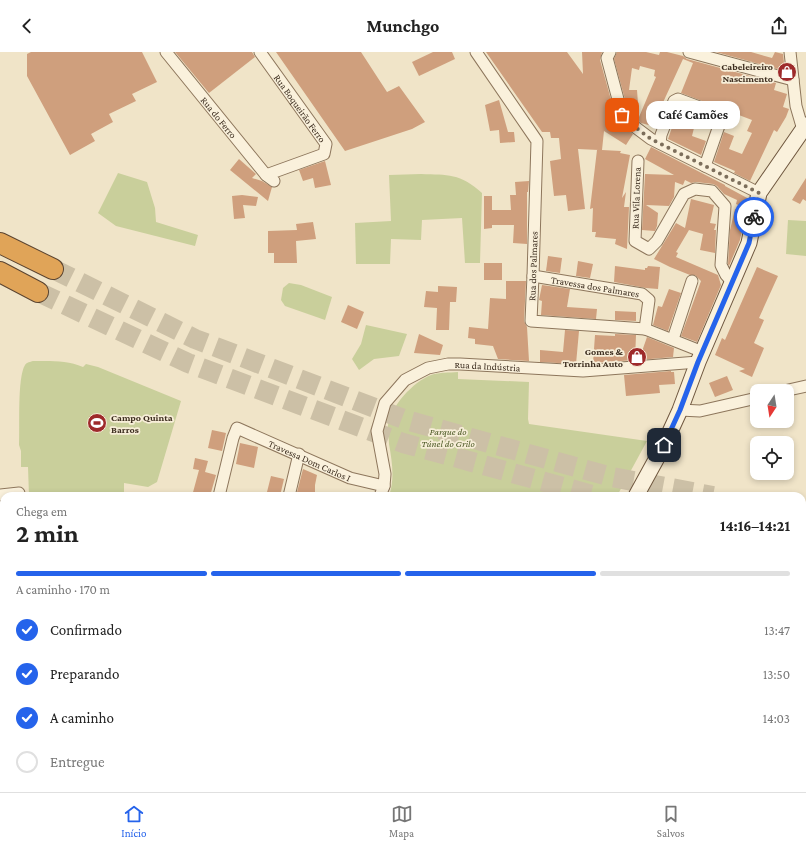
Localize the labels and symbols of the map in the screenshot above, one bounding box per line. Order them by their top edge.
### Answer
place label: Cabeleireiro Nascimento [721,61,773,84]
shop icon: Cabeleireiro Nascimento [776,61,798,83]
street label: Rua Boqueirão Ferro [272,72,328,144]
street label: Rua do Ferro [199,94,239,140]
pin [605,98,639,132]
callout: Café Camões [646,101,740,129]
street label: Rua Vila Lorena [629,166,643,229]
courier [734,197,774,237]
street label: Rua dos Palmares [526,231,540,301]
street label: Travessa dos Palmares [550,274,640,299]
place label: Gomes & Torrinha Auto [563,346,623,369]
shop icon: Gomes & Torrinha Auto [626,346,648,368]
street label: Rua da Indústria [454,359,521,373]
north arrow [750,384,794,428]
sports icon: Campo Quinta Barros [86,412,108,434]
place label: Campo Quinta Barros [111,412,173,435]
park label: Parque do Túnel do Grilo [421,426,475,449]
pin [647,428,681,462]
street label: Travessa Dom Carlos I [267,437,353,483]

